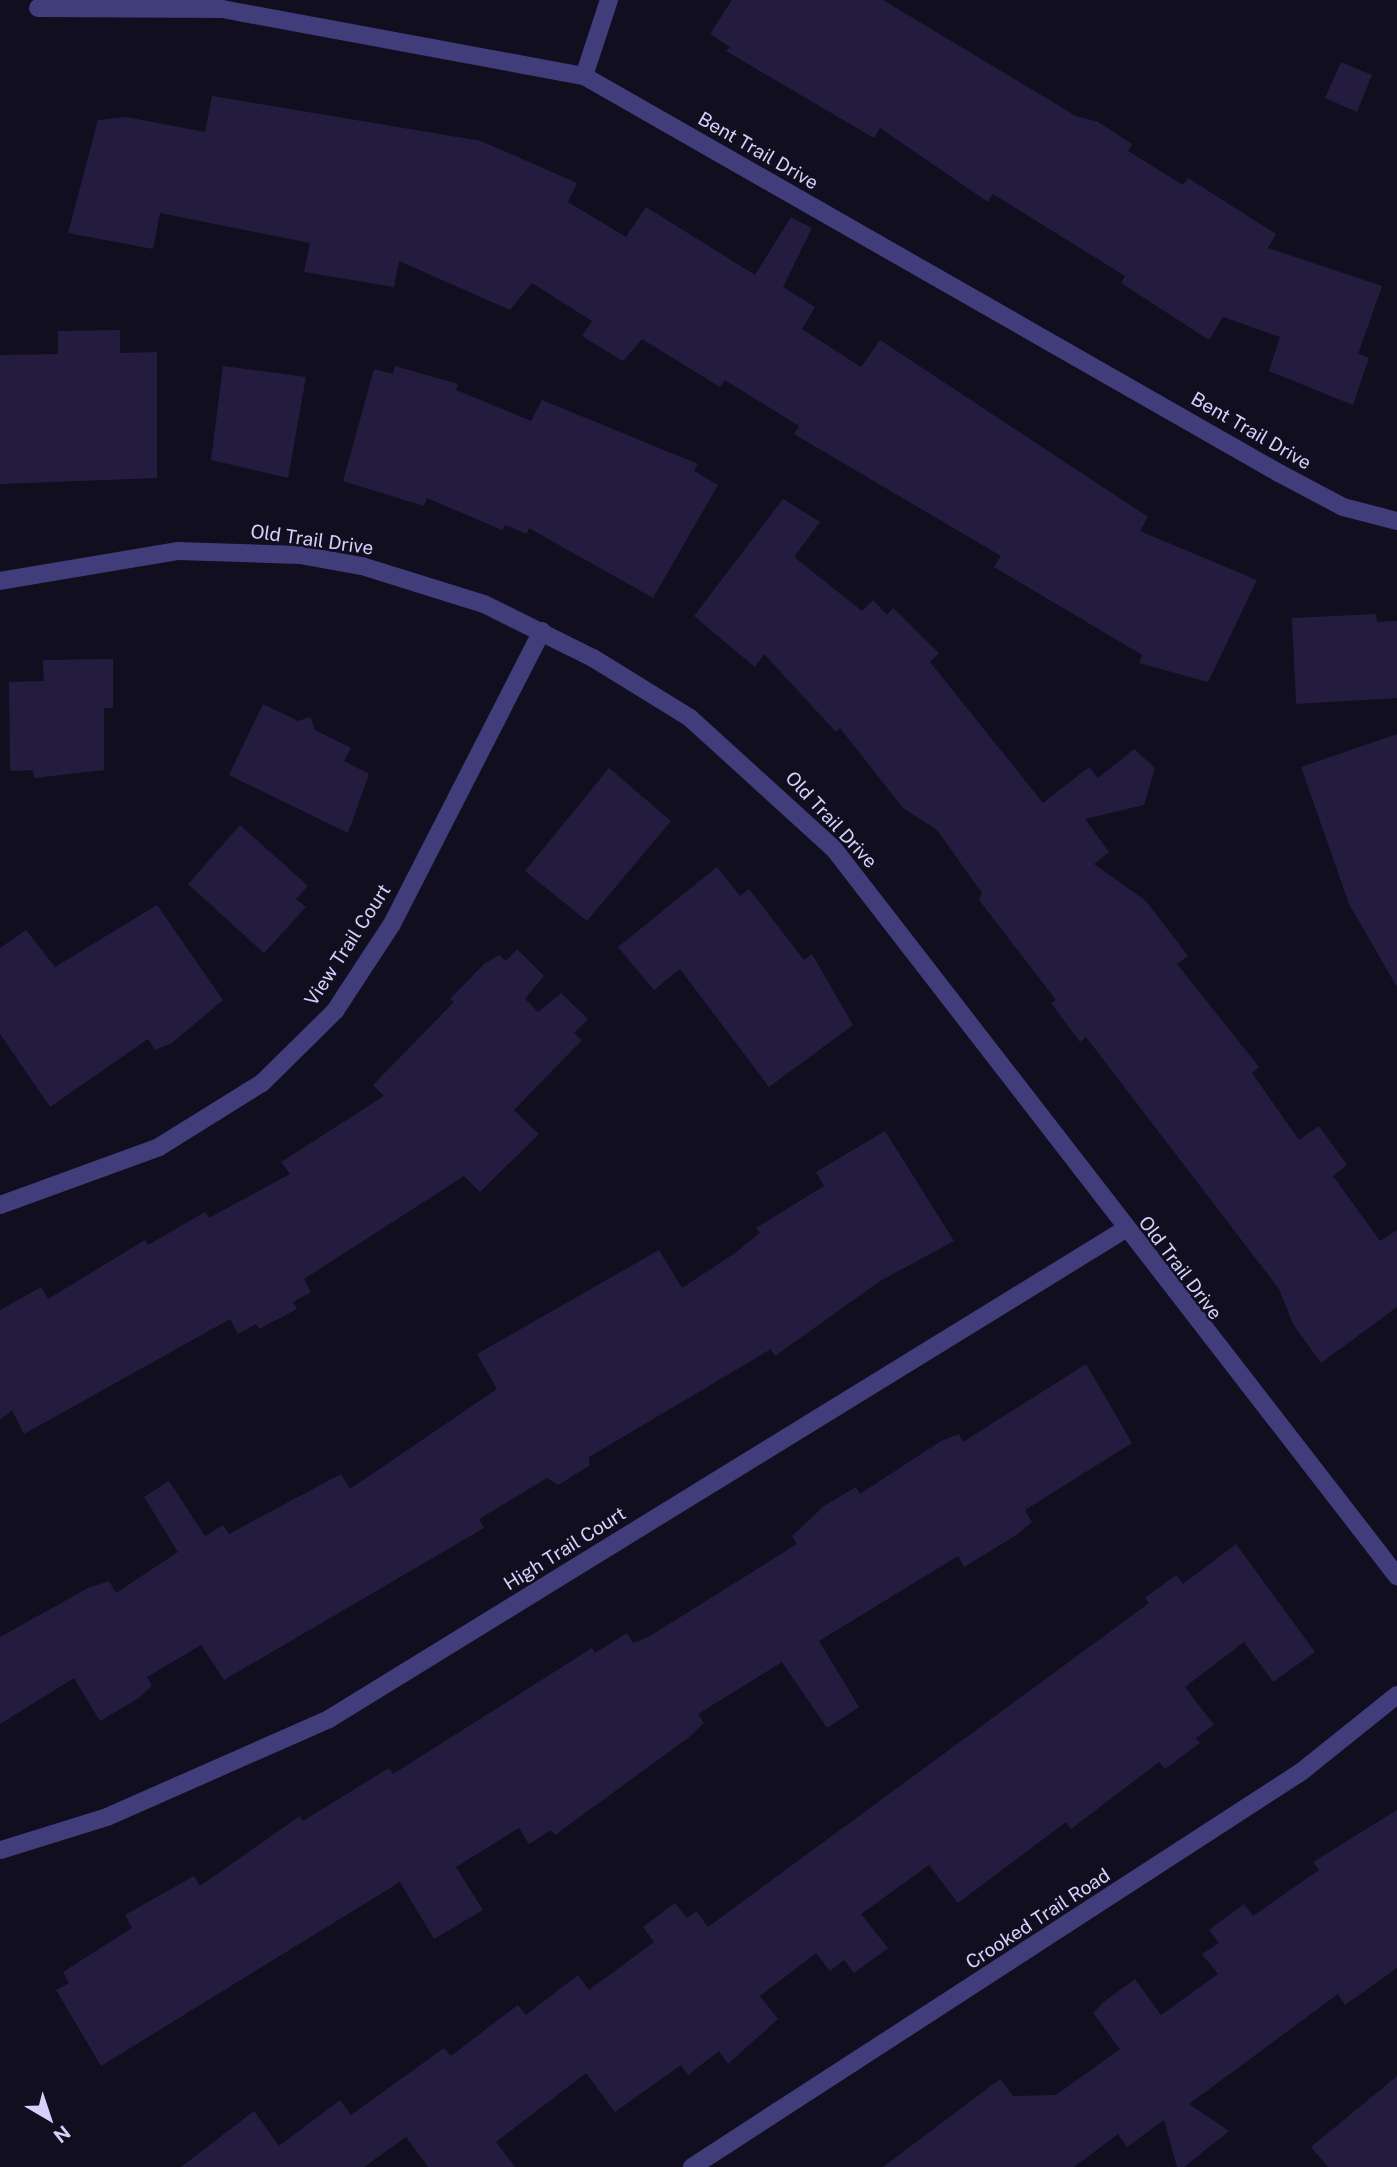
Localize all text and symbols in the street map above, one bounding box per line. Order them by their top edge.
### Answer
street label: Bent Trail Drive [694,107,822,195]
street label: Bent Trail Drive [1187,387,1315,475]
street label: Old Trail Drive [249,520,375,560]
street label: Old Trail Drive [780,767,882,873]
street label: View Trail Court [300,880,396,1010]
street label: Old Trail Drive [1134,1212,1226,1324]
street label: High Trail Court [500,1502,630,1596]
street label: Crooked Trail Road [962,1864,1114,1974]
north arrow [14,2083,84,2153]
text: N [50,2121,75,2148]

